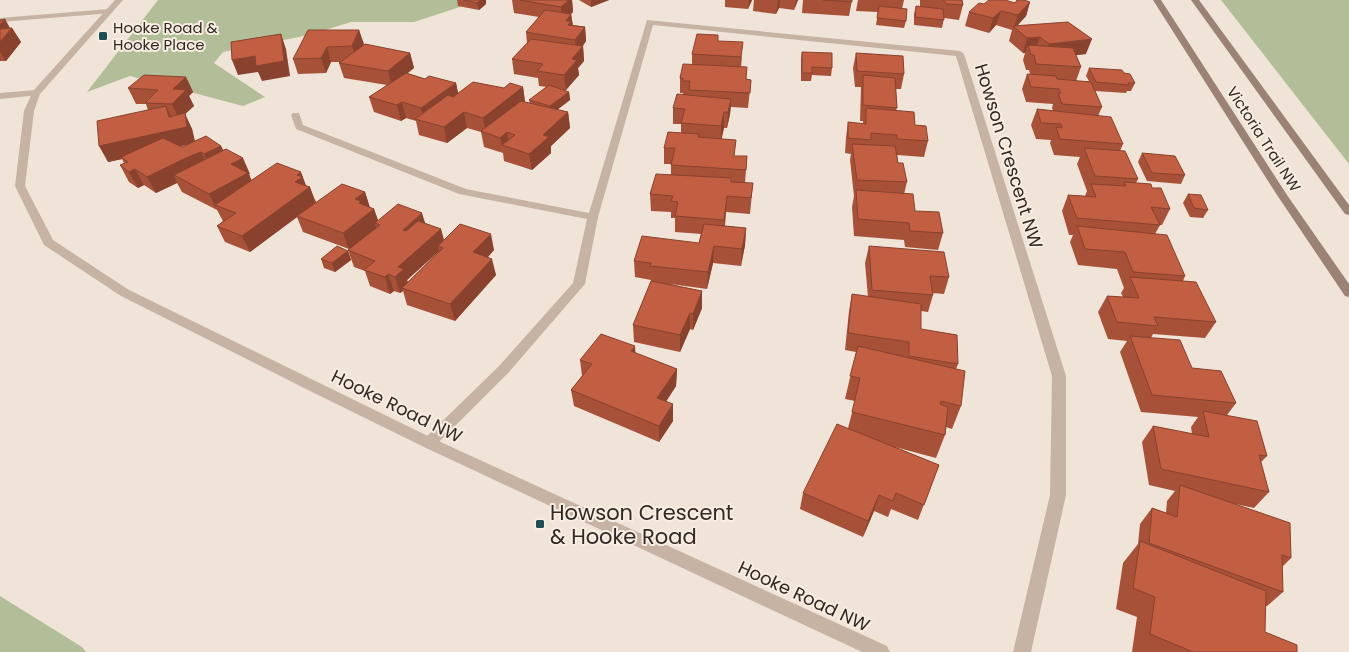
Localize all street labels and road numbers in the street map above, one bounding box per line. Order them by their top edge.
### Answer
street label: Howson Crescent NW [969,60,1049,252]
street label: Victoria Trail NW [1222,82,1306,196]
street label: Hooke Road NW [327,364,467,449]
street label: Hooke Road NW [734,555,874,638]

